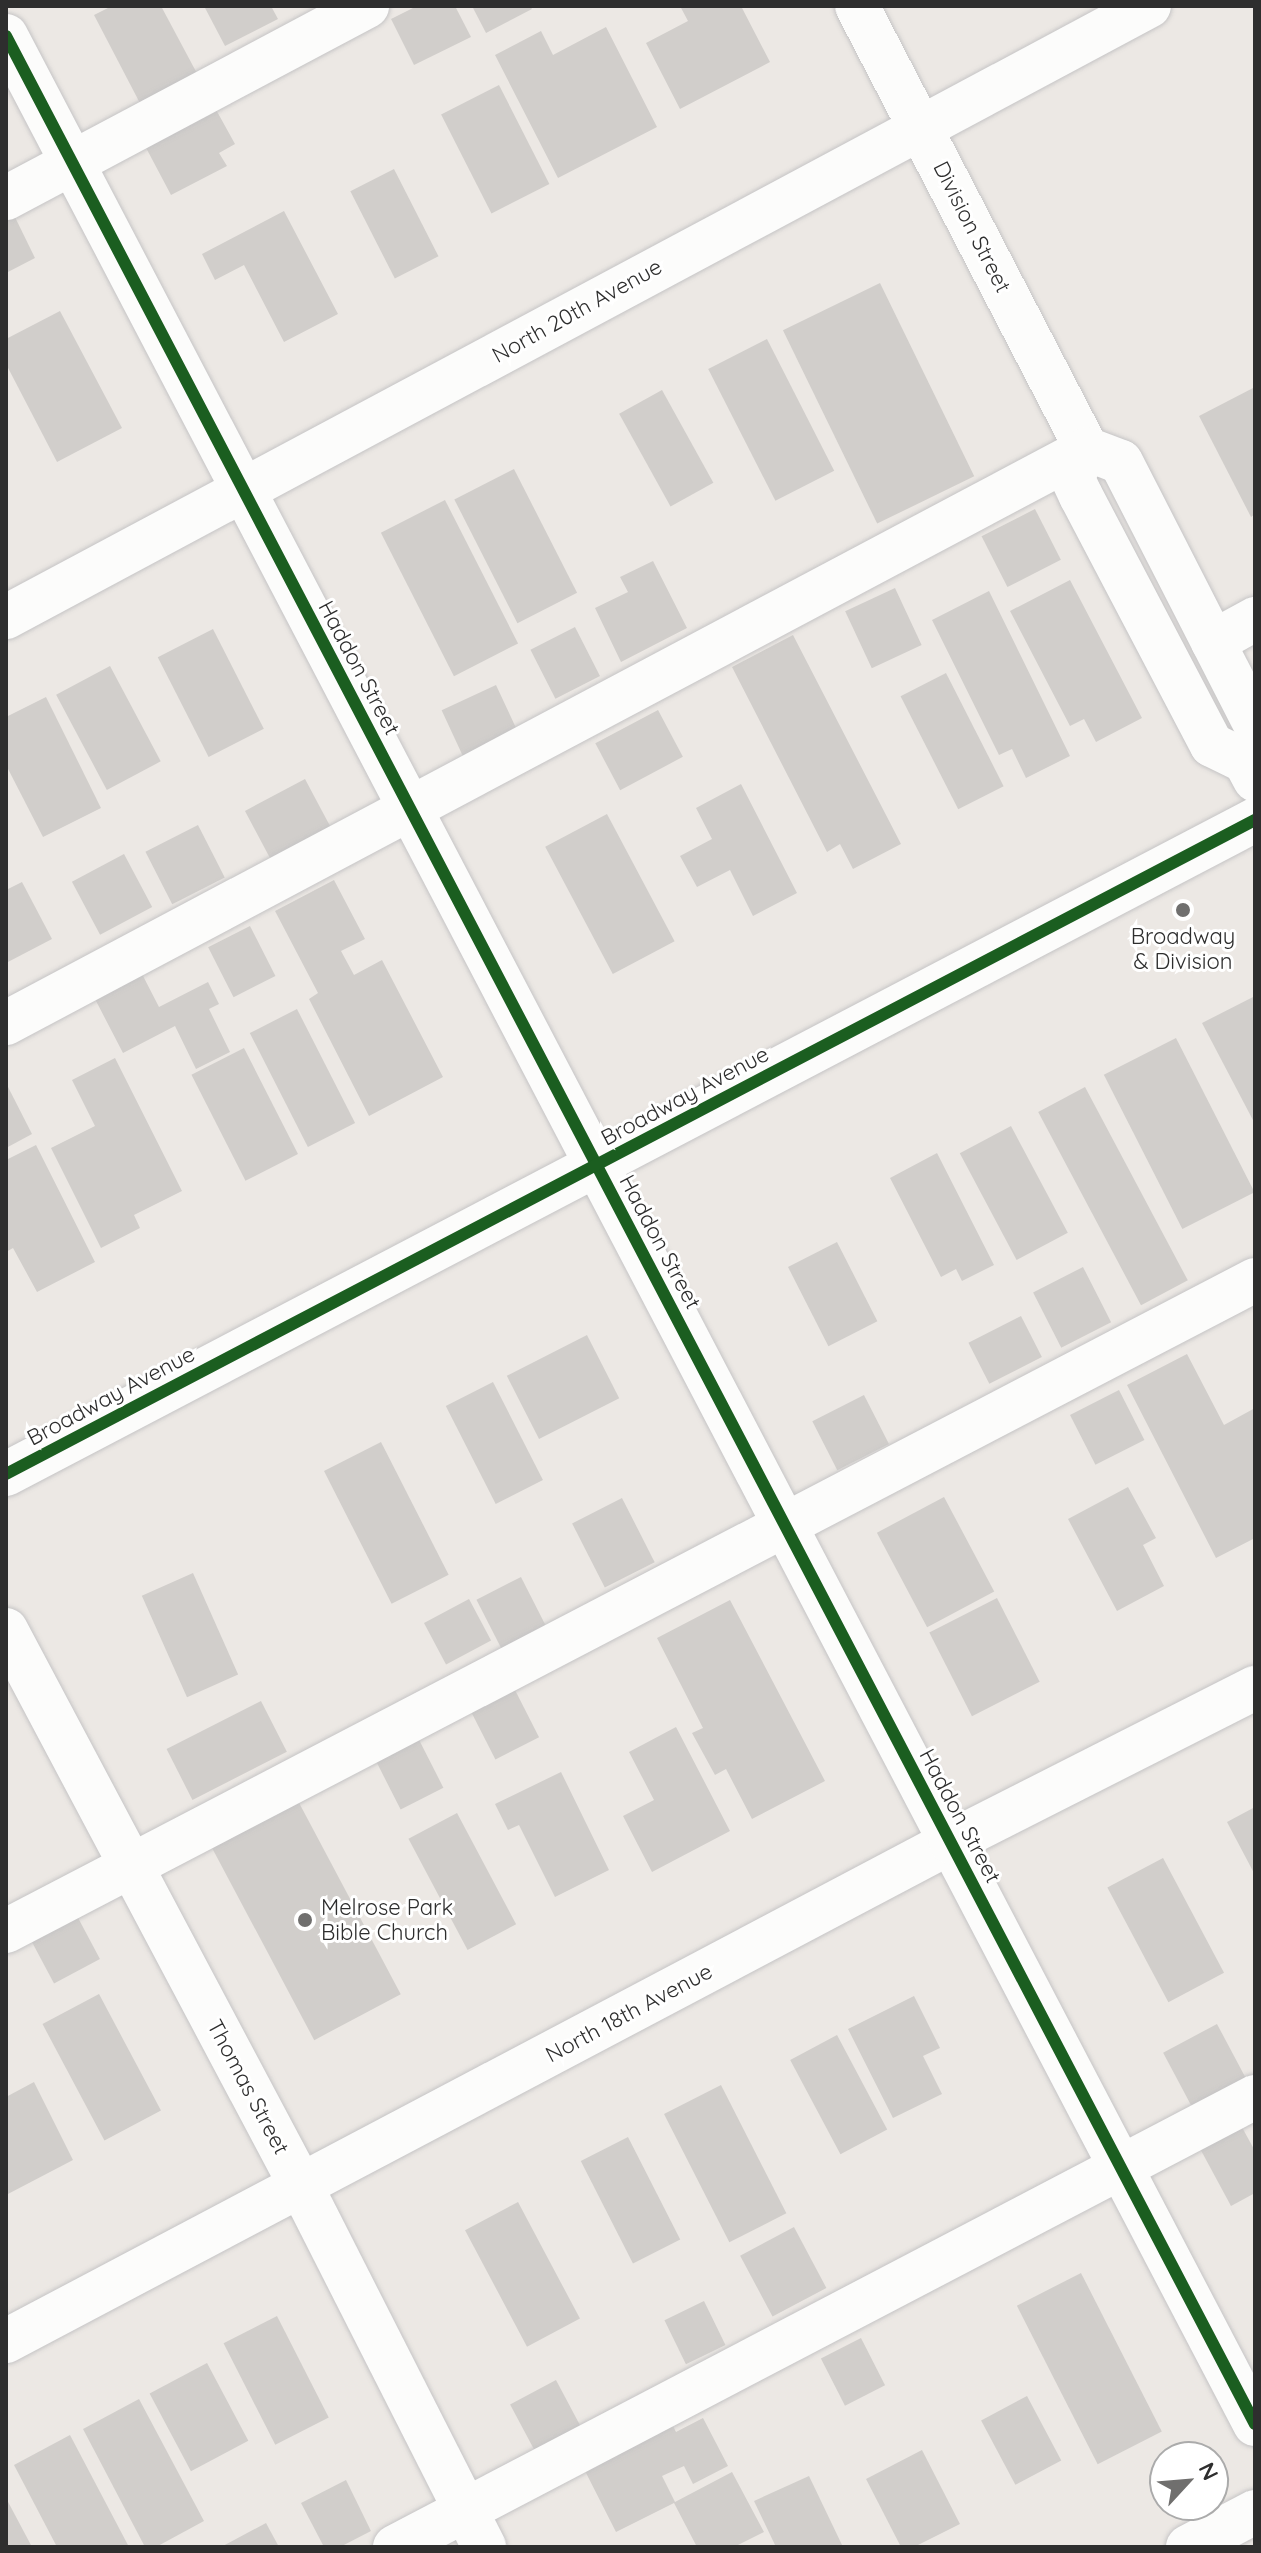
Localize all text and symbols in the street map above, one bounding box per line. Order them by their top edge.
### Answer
street label: Division Street [928,157,1016,297]
street label: North 20th Avenue [487,253,667,369]
street label: Haddon Street [313,596,405,740]
marker: Broadway & Division [1174,901,1192,919]
place label: Broadway & Division [1131,923,1235,974]
street label: Broadway Avenue [597,1041,773,1151]
street label: Haddon Street [614,1170,706,1314]
street label: Broadway Avenue [23,1341,199,1451]
street label: Haddon Street [914,1744,1006,1888]
place label: Melrose Park Bible Church [321,1894,453,1946]
marker: Melrose Park Bible Church [296,1911,314,1929]
street label: North 18th Avenue [541,1958,717,2068]
street label: Thomas Street [201,2015,295,2159]
north arrow [1149,2441,1229,2521]
text: N [1193,2458,1225,2485]

